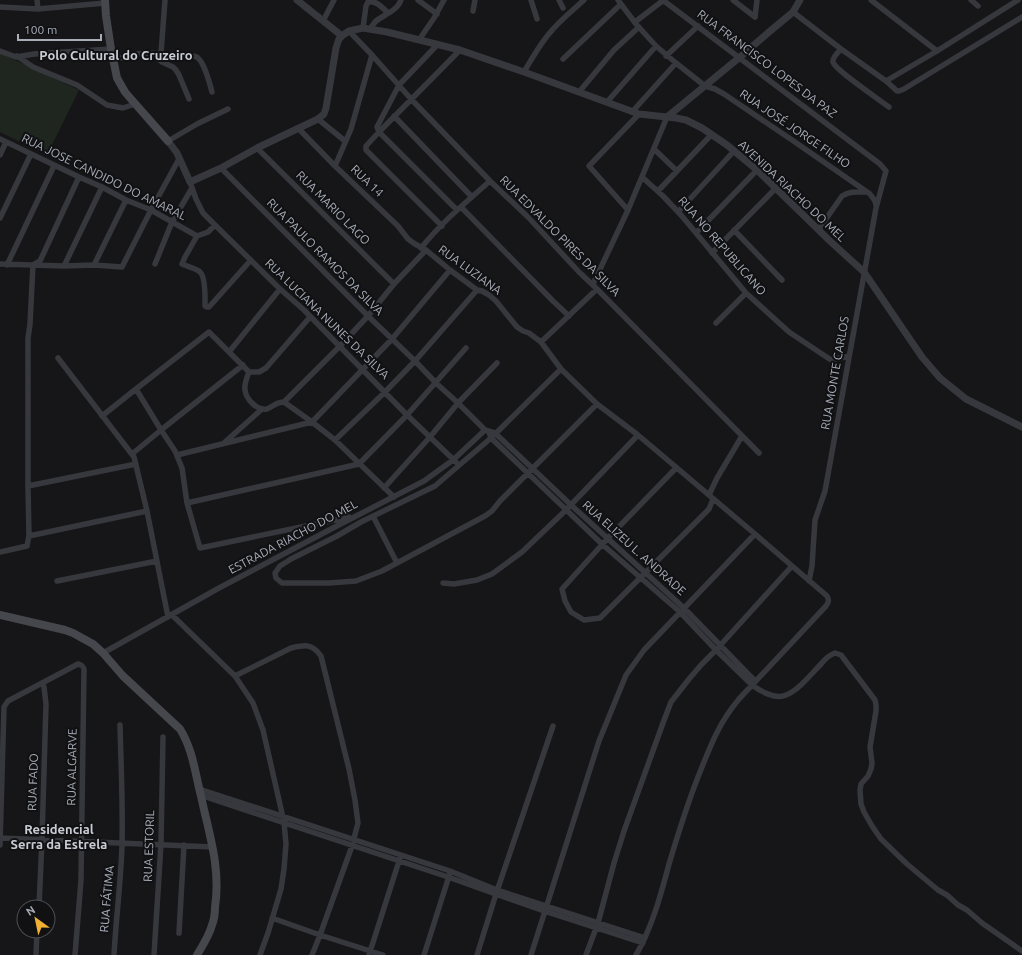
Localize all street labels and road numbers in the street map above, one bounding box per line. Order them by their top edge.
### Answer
street label: RUA FRANCISCO LOPES DA PAZ [695,7,840,120]
street label: RUA JOSÉ JORGE FILHO [738,87,853,170]
street label: RUA JOSE CANDIDO DO AMARAL [20,131,189,222]
street label: AVENIDA RIACHO DO MEL [736,137,849,244]
street label: RUA 14 [349,162,386,199]
street label: RUA MARIO LAGO [294,168,373,247]
street label: RUA EDVALDO PIRES DA SILVA [498,173,623,298]
street label: RUA NO REPUBLICANO [676,194,769,298]
street label: RUA PAULO RAMOS DA SILVA [264,196,386,318]
street label: RUA LUZIANA [436,242,504,297]
street label: RUA LUCIANA NUNES DA SILVA [263,256,392,381]
street label: RUA MONTE CARLOS [818,315,851,431]
street label: ESTRADA RIACHO DO MEL [226,497,359,576]
street label: RUA ELIZEU L. ANDRADE [580,498,689,598]
street label: RUA ALGARVE [64,728,79,806]
street label: RUA FADO [25,753,40,811]
street label: RUA ESTORIL [141,810,156,882]
street label: RUA FÁTIMA [97,865,116,933]

